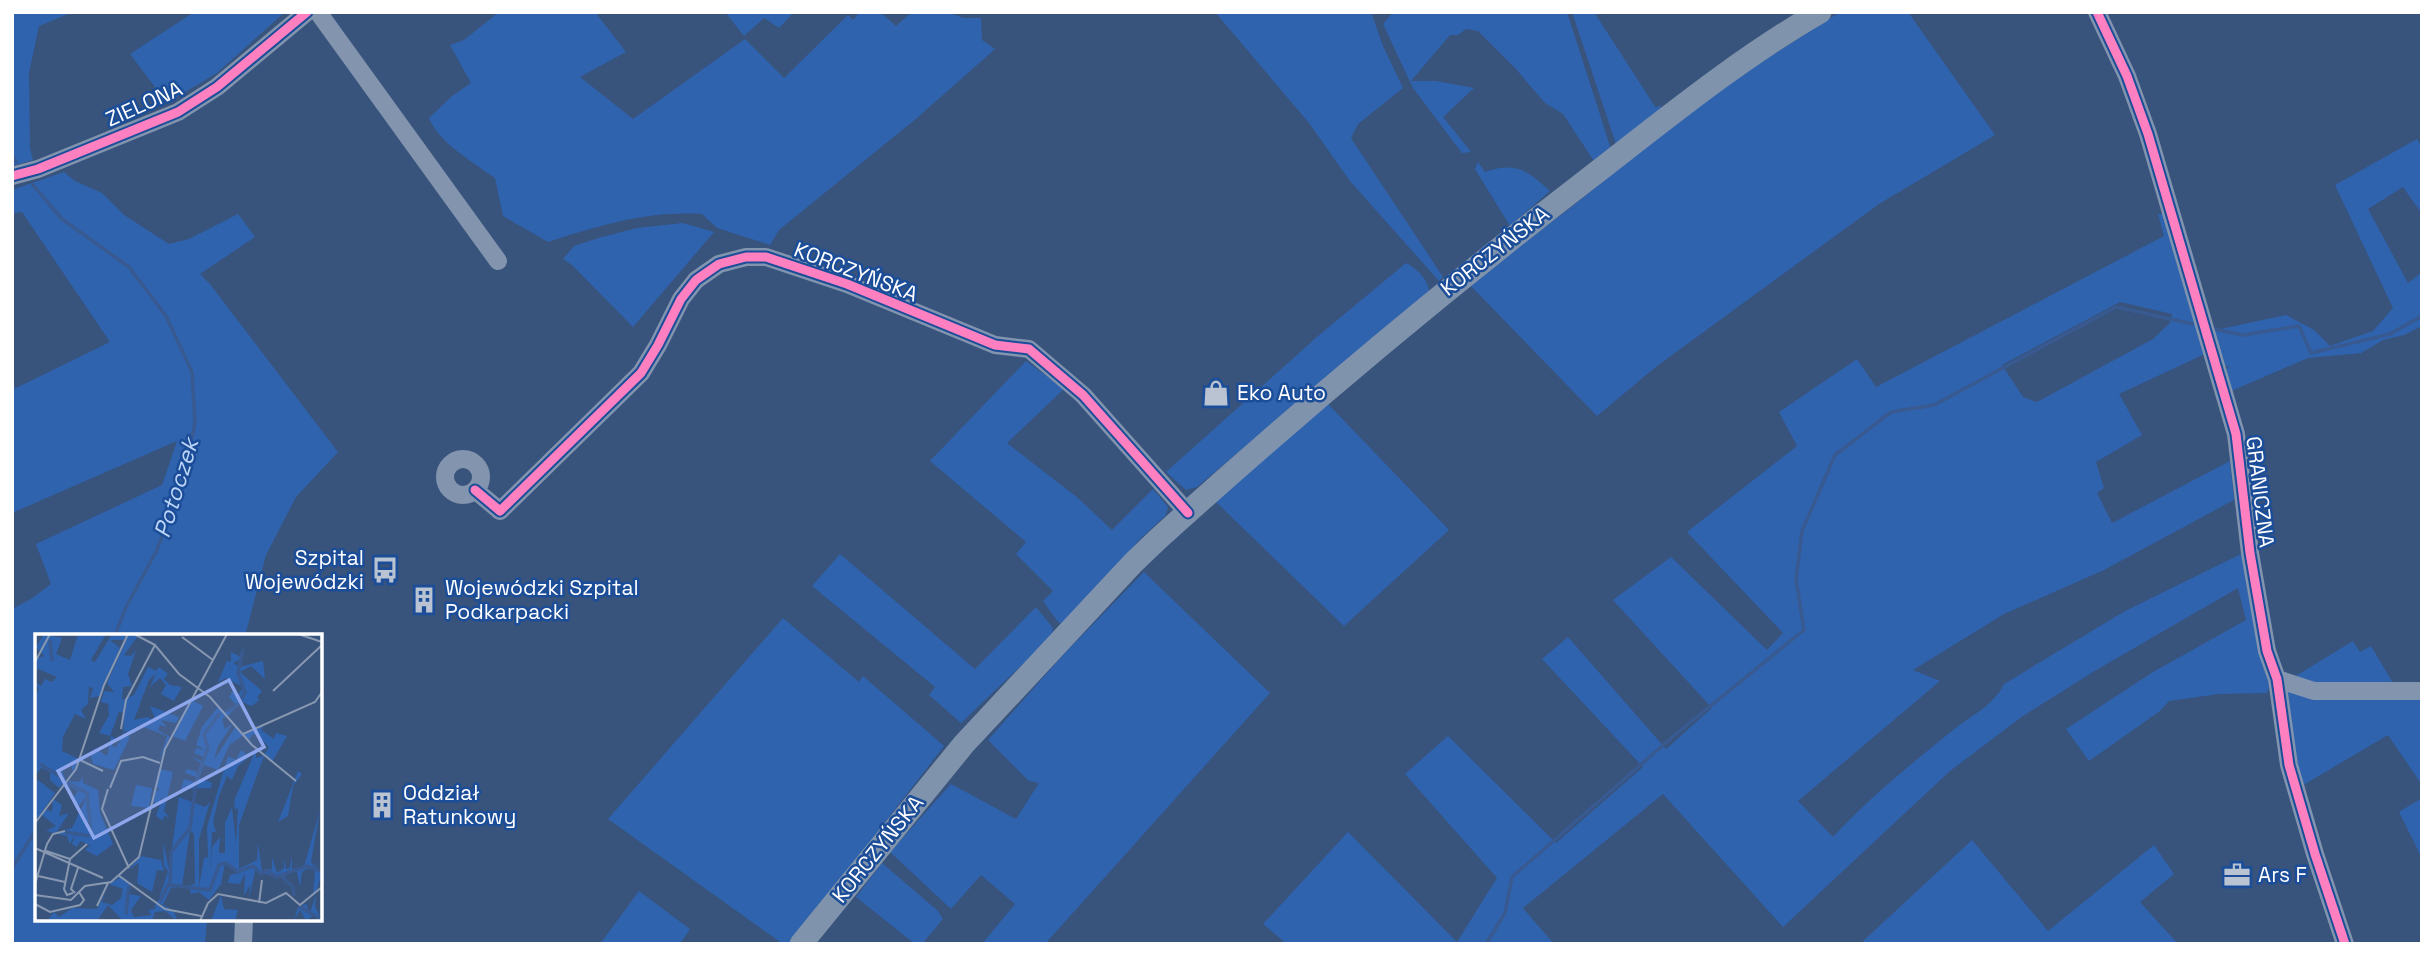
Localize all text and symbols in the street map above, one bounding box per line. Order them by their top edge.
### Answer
street label: ZIELONA [101,75,186,132]
street label: KORCZYŃSKA [1435,200,1554,301]
street label: KORCZYŃSKA [790,236,922,308]
shop icon: Eko Auto [1201,378,1231,408]
place label: Eko Auto [1237,379,1326,406]
water label: Potoczek [147,432,206,541]
street label: GRANICZNA [2240,435,2281,549]
place label: Szpital Wojewódzki [245,544,364,595]
bus stop icon: Szpital Wojewódzki [370,555,400,585]
place label: Wojewódzki Szpital Podkarpacki [445,574,639,625]
building icon: Wojewódzki Szpital Podkarpacki [409,585,439,615]
inset map [35,634,322,921]
place label: Oddział Ratunkowy [403,779,516,830]
street label: KORCZYŃSKA [826,789,929,908]
building icon: Oddział Ratunkowy [367,790,397,820]
office icon: Ars F [2222,860,2252,890]
place label: Ars F [2258,861,2307,888]

